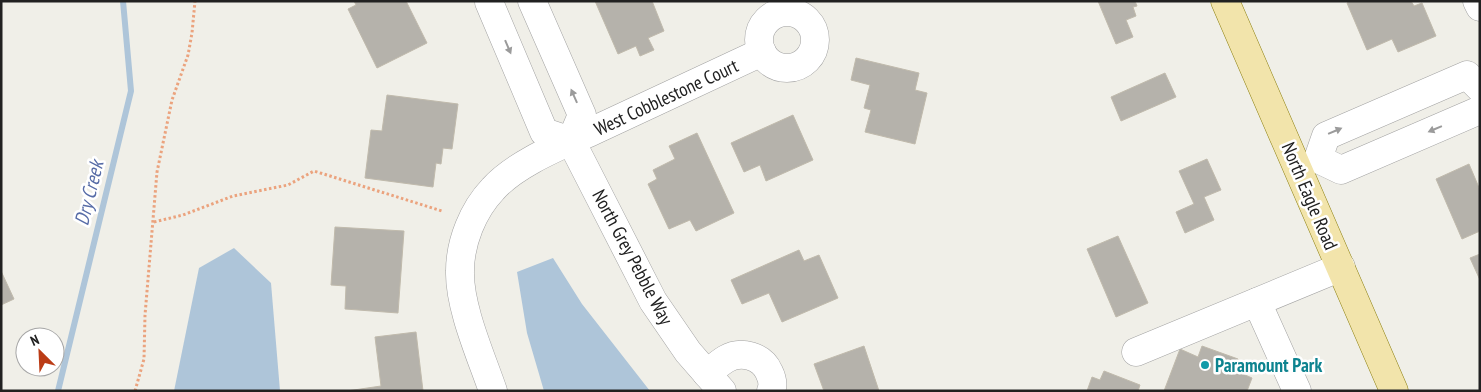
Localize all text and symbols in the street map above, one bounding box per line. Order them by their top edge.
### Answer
one-way arrow [504,40,512,55]
street label: West Cobblestone Court [590,53,743,141]
one-way arrow [569,89,577,103]
one-way arrow [1428,126,1442,134]
one-way arrow [1328,127,1342,135]
street label: North Eagle Road [1277,139,1343,253]
water label: Dry Creek [68,156,110,228]
street label: North Grey Pebble Way [587,185,679,329]
north arrow [15,327,65,377]
text: N [28,330,42,350]
place label: Paramount Park [1215,353,1322,377]
marker: Paramount Park [1199,359,1211,371]

